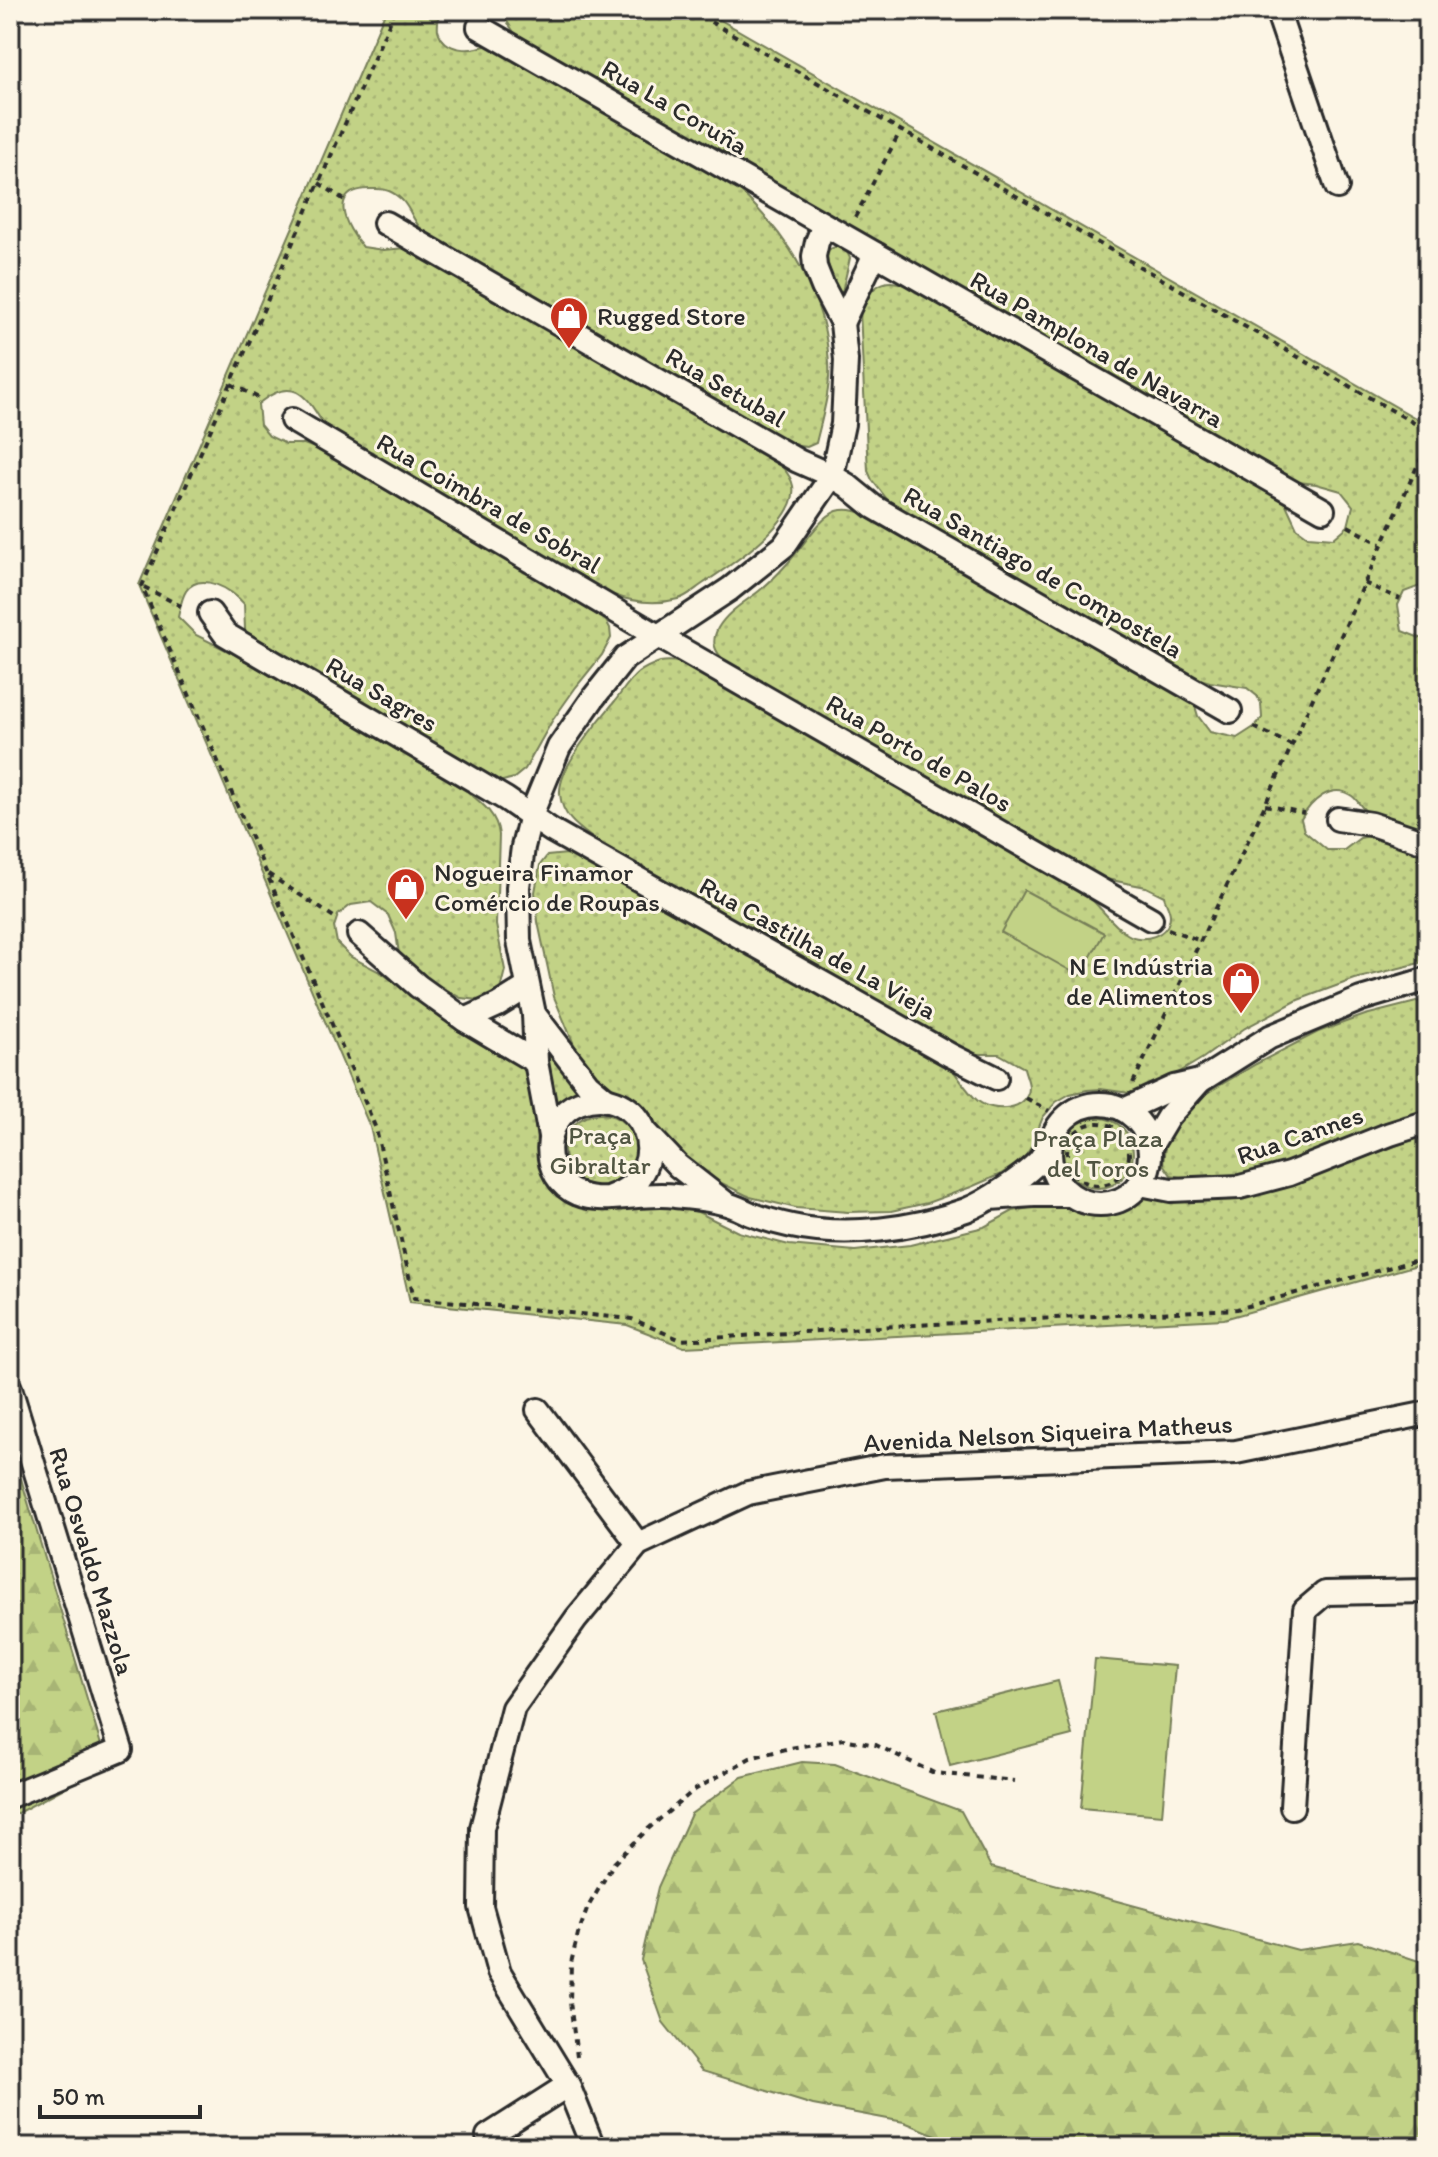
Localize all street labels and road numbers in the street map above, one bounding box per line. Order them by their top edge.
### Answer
street label: Rua La Coruña [596,52,754,162]
street label: Rua Pamplona de Navarra [964,263,1230,435]
street label: Rua Setubal [660,340,792,434]
street label: Rua Coimbra de Sobral [371,426,607,580]
street label: Rua Santiago de Compostela [898,479,1189,665]
street label: Rua Sagres [320,649,444,739]
street label: Rua Porto de Palos [821,687,1017,819]
street label: Rua Castilha de La Vieja [694,869,943,1027]
street label: Rua Cannes [1233,1098,1367,1172]
street label: Avenida Nelson Siqueira Matheus [862,1407,1234,1459]
street label: Rua Osvaldo Mazzola [42,1443,142,1679]

